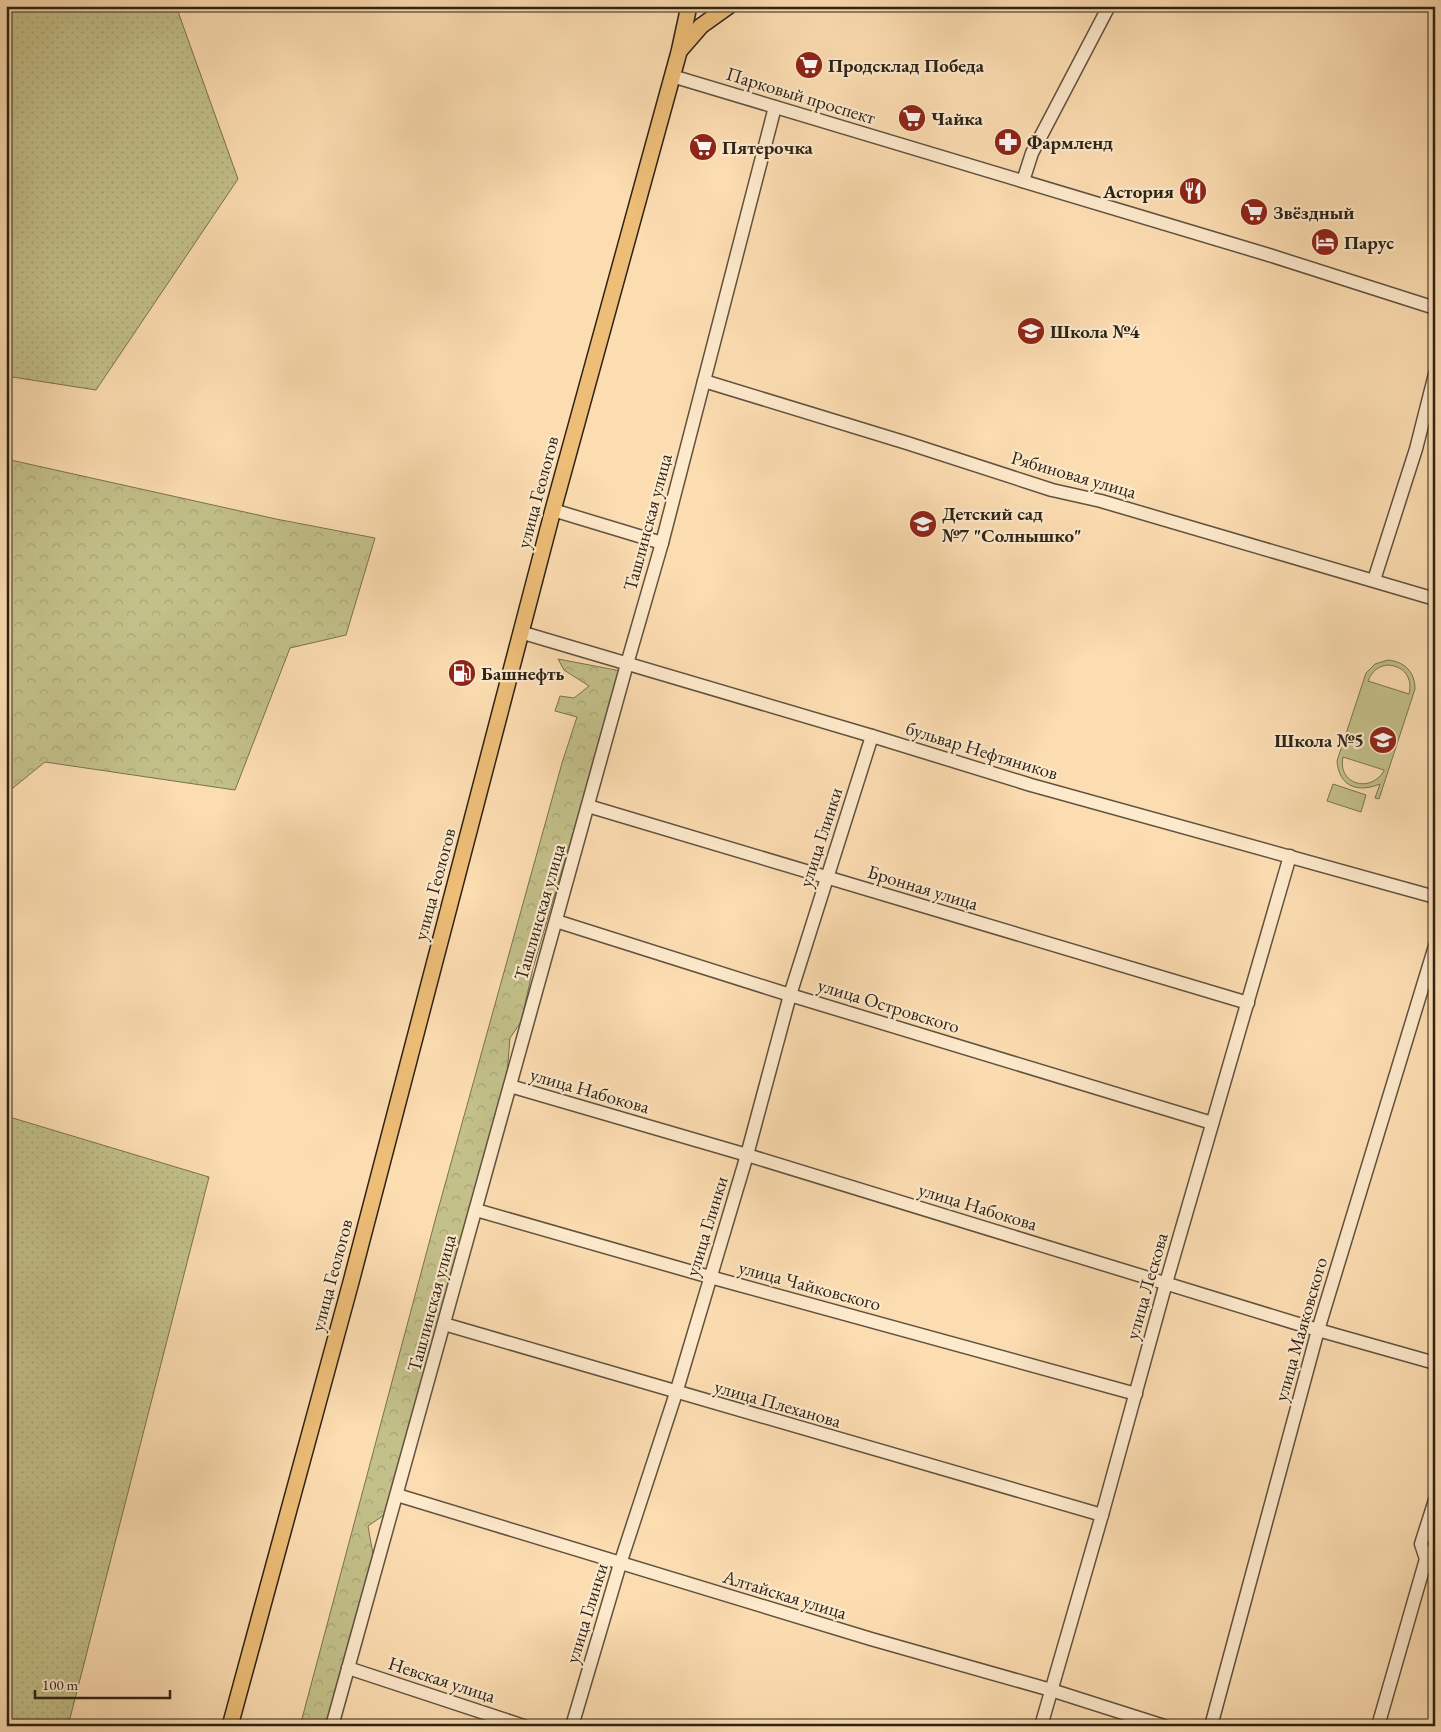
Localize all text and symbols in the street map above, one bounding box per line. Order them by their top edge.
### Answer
supermarket icon: Продсклад Победа [794,50,824,80]
place label: Продсклад Победа [828,53,985,78]
street label: Парковый проспект [723,61,879,130]
supermarket icon: Чайка [897,103,927,133]
place label: Чайка [931,106,984,131]
pharmacy icon: Фармленд [993,127,1023,157]
place label: Фармленд [1027,130,1113,155]
supermarket icon: Пятерочка [688,132,718,162]
place label: Пятерочка [722,135,814,160]
restaurant icon: Астория [1178,176,1208,206]
place label: Астория [1102,179,1174,204]
supermarket icon: Звёздный [1239,197,1269,227]
place label: Звёздный [1273,200,1354,225]
hotel icon: Парус [1310,227,1340,257]
place label: Парус [1344,230,1394,255]
school or university icon: Школа №4 [1016,316,1046,346]
place label: Школа №4 [1050,319,1141,344]
street label: улица Геологов [511,433,564,551]
street label: Рябиновая улица [1008,445,1140,504]
street label: Ташлинская улица [617,450,678,593]
place label: Детский сад №7 "Солнышко" [942,501,1082,548]
school or university icon: Детский сад №7 "Солнышко" [908,509,938,539]
fuel station icon: Башнефть [447,658,477,688]
place label: Башнефть [481,661,565,686]
street label: бульвар Нефтяников [903,715,1061,786]
school or university icon: Школа №5 [1368,725,1398,755]
place label: Школа №5 [1274,728,1364,753]
street label: улица Глинки [793,784,848,890]
street label: улица Геологов [408,825,461,943]
street label: Ташлинская улица [508,841,571,983]
street label: Бронная улица [864,859,982,916]
street label: улица Островского [815,972,963,1039]
street label: улица Набокова [527,1062,653,1120]
street label: улица Глинки [679,1173,734,1279]
street label: улица Набокова [915,1177,1041,1237]
street label: улица Геологов [305,1216,358,1334]
street label: улица Лескова [1119,1229,1174,1342]
street label: Ташлинская улица [401,1231,462,1374]
street label: улица Чайковского [736,1254,884,1317]
street label: улица Маяковского [1268,1254,1333,1404]
street label: улица Плеханова [712,1373,844,1434]
street label: улица Глинки [559,1560,614,1666]
street label: Алтайская улица [719,1563,850,1625]
street label: Невская улица [385,1650,499,1709]
scale bar [35,1667,170,1699]
text: 100 m [42,1675,79,1694]

